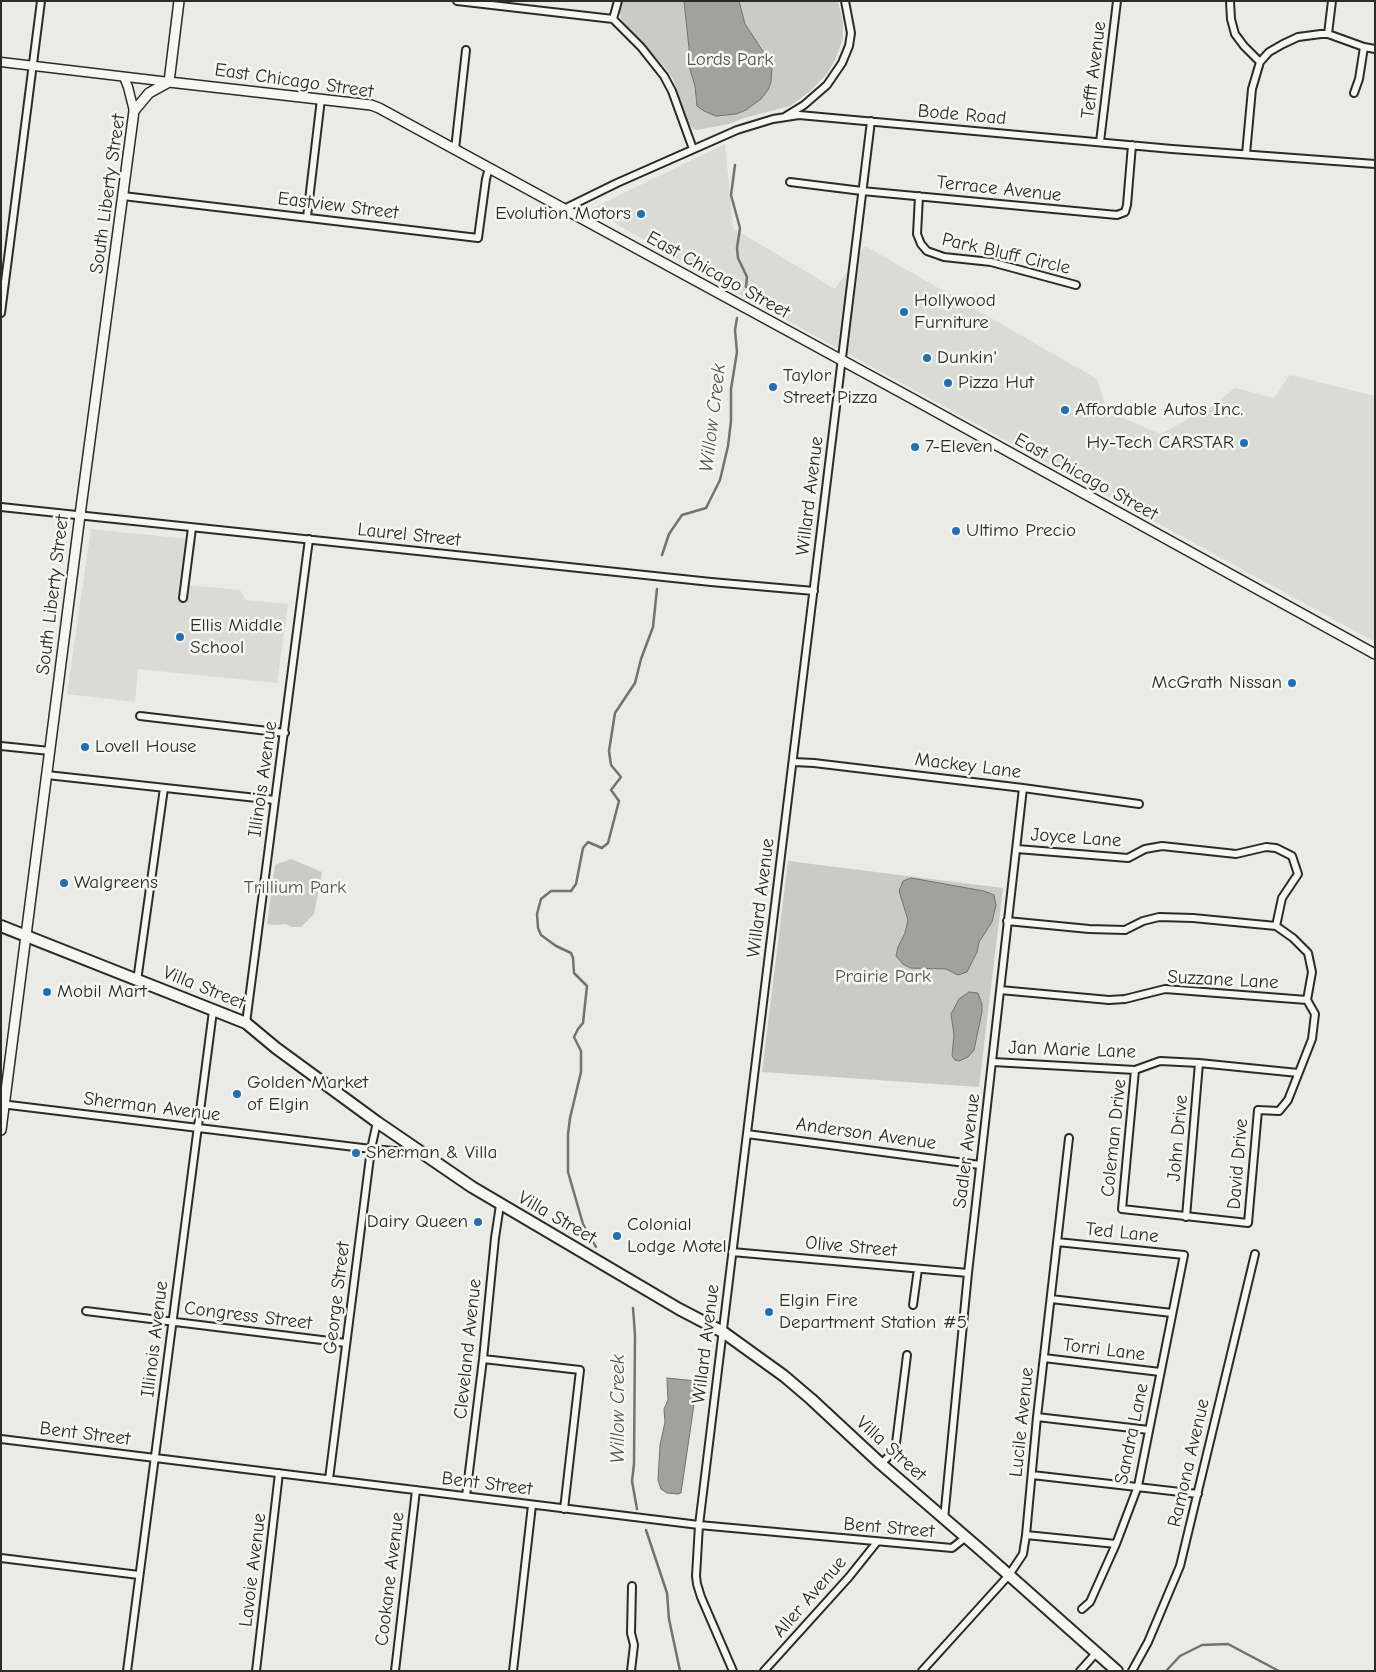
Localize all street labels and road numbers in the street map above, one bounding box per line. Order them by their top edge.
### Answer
street label: Tefft Avenue [1077,20,1111,120]
street label: East Chicago Street [213,59,375,103]
street label: Bode Road [917,100,1007,130]
street label: South Liberty Street [86,113,130,275]
street label: Terrace Avenue [935,171,1063,207]
street label: Eastview Street [276,187,400,225]
street label: East Chicago Street [642,226,794,324]
street label: Park Bluff Circle [940,228,1072,280]
street label: East Chicago Street [1010,428,1162,526]
street label: Willard Avenue [791,435,829,557]
street label: South Liberty Street [32,514,74,676]
street label: Laurel Street [356,518,462,552]
street label: Illinois Avenue [244,719,282,839]
street label: Mackey Lane [913,748,1023,784]
street label: Joyce Lane [1030,823,1122,853]
street label: Willard Avenue [742,837,780,959]
street label: Villa Street [160,961,248,1015]
street label: Suzzane Lane [1167,966,1279,994]
street label: Jan Marie Lane [1008,1036,1136,1064]
street label: Coleman Drive [1096,1078,1132,1198]
street label: Sherman Avenue [82,1087,222,1127]
street label: Sadler Avenue [949,1092,985,1210]
street label: John Drive [1163,1094,1193,1182]
street label: Anderson Avenue [794,1113,938,1155]
street label: David Drive [1223,1118,1253,1210]
street label: Villa Street [514,1186,600,1250]
street label: Ted Lane [1084,1218,1160,1248]
street label: Olive Street [804,1232,898,1262]
street label: George Street [319,1240,355,1356]
street label: Cleveland Avenue [449,1278,487,1420]
street label: Illinois Avenue [137,1280,173,1398]
street label: Willard Avenue [687,1283,725,1405]
street label: Congress Street [183,1297,313,1335]
street label: Torri Lane [1061,1334,1147,1366]
street label: Lucile Avenue [1005,1366,1039,1478]
street label: Sandra Lane [1110,1381,1154,1487]
street label: Ramona Avenue [1163,1397,1215,1529]
street label: Villa Street [851,1412,931,1486]
street label: Bent Street [38,1417,132,1451]
street label: Bent Street [440,1467,534,1501]
street label: Cookane Avenue [370,1511,410,1647]
street label: Lavoie Avenue [235,1512,271,1628]
street label: Bent Street [843,1513,935,1543]
street label: Aller Avenue [768,1552,852,1642]

